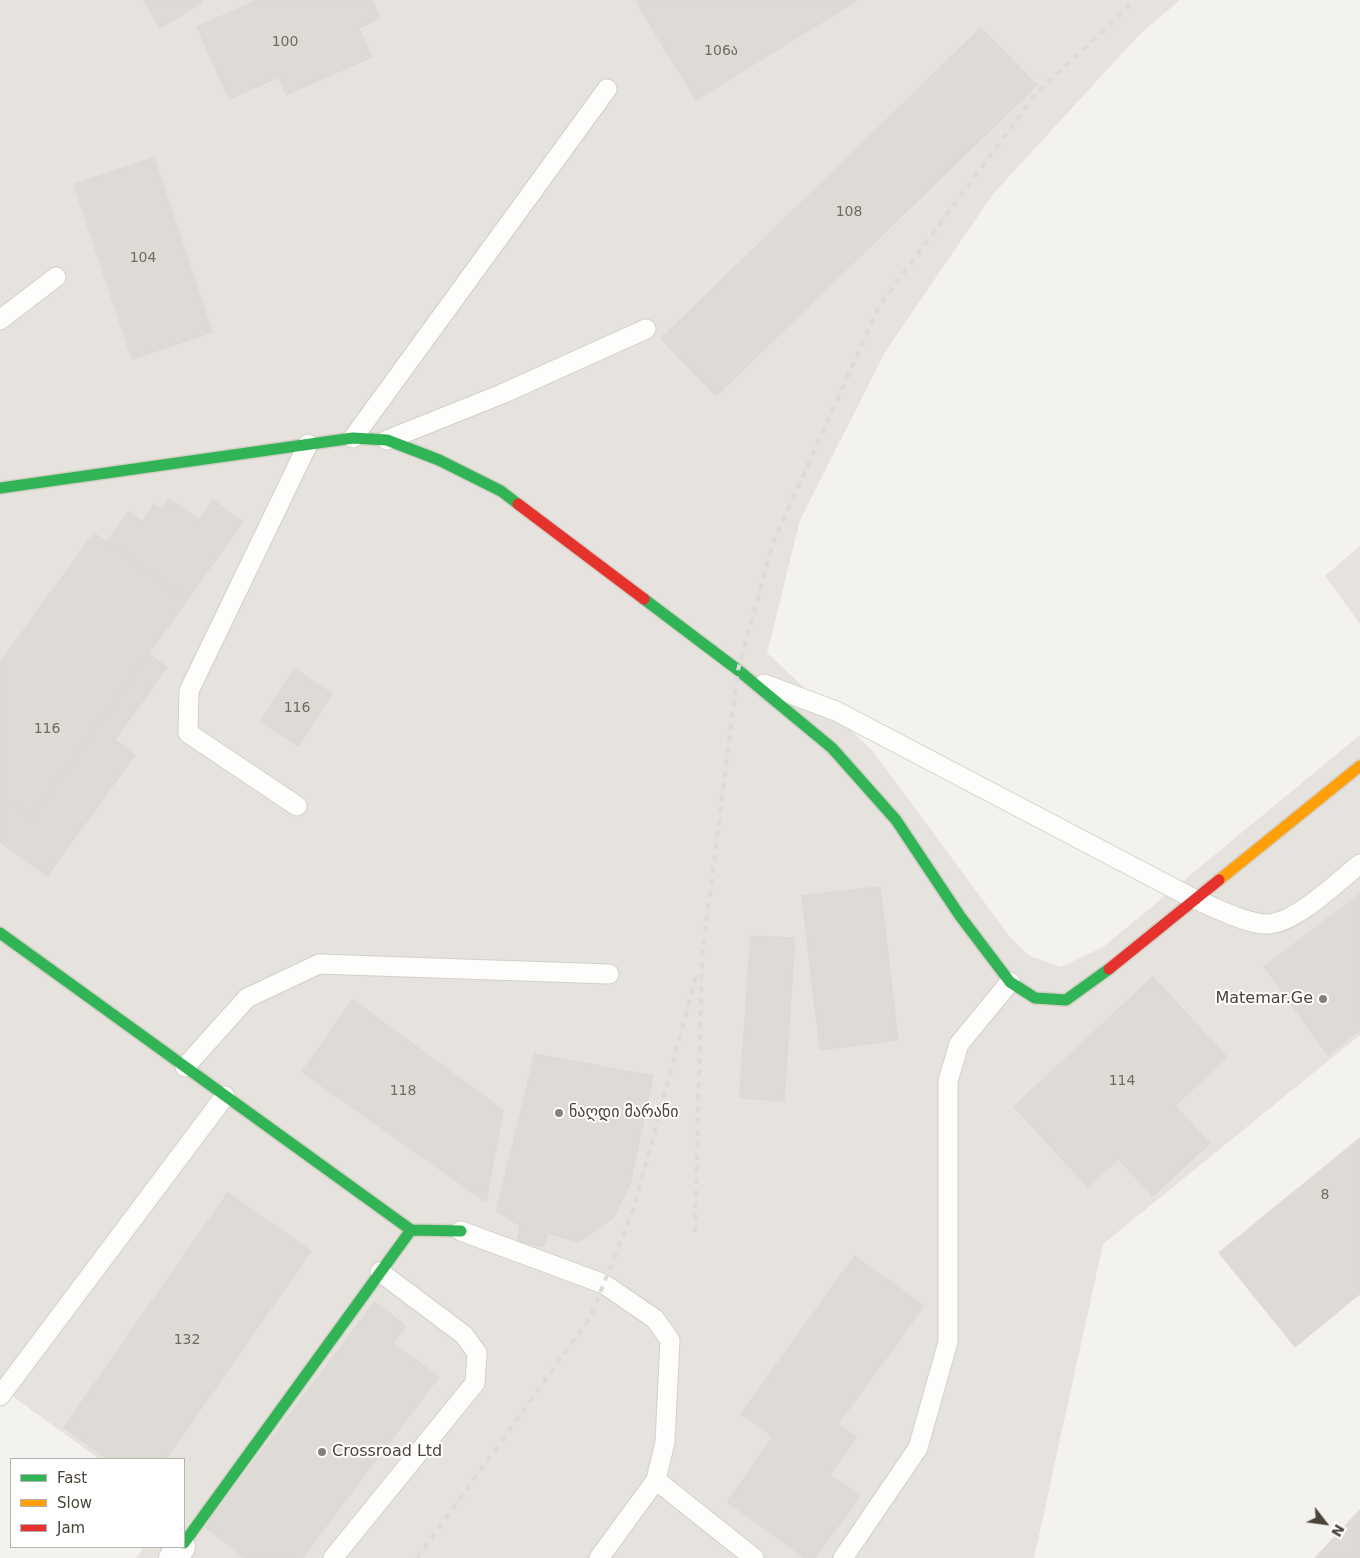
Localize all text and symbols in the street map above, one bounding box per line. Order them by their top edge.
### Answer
house number: 100 [272,34,298,50]
house number: 106ა [704,43,738,59]
house number: 108 [836,204,862,220]
house number: 104 [130,250,156,266]
house number: 116 [284,700,310,716]
house number: 116 [34,721,60,737]
place label: Matemar.Ge [1215,989,1313,1009]
marker: Matemar.Ge [1317,993,1329,1005]
house number: 114 [1109,1073,1135,1089]
house number: 118 [390,1083,416,1099]
place label: ნაღდი მარანი [569,1103,678,1123]
marker: ნაღდი მარანი [553,1107,565,1119]
house number: 8 [1321,1187,1329,1203]
house number: 132 [174,1332,200,1348]
place label: Crossroad Ltd [332,1442,442,1462]
marker: Crossroad Ltd [316,1446,328,1458]
legend [10,1458,185,1548]
text: Fast [57,1469,87,1487]
text: Slow [57,1494,92,1512]
north arrow [1300,1498,1350,1548]
text: Jam [57,1519,85,1537]
text: N [1328,1521,1348,1540]

